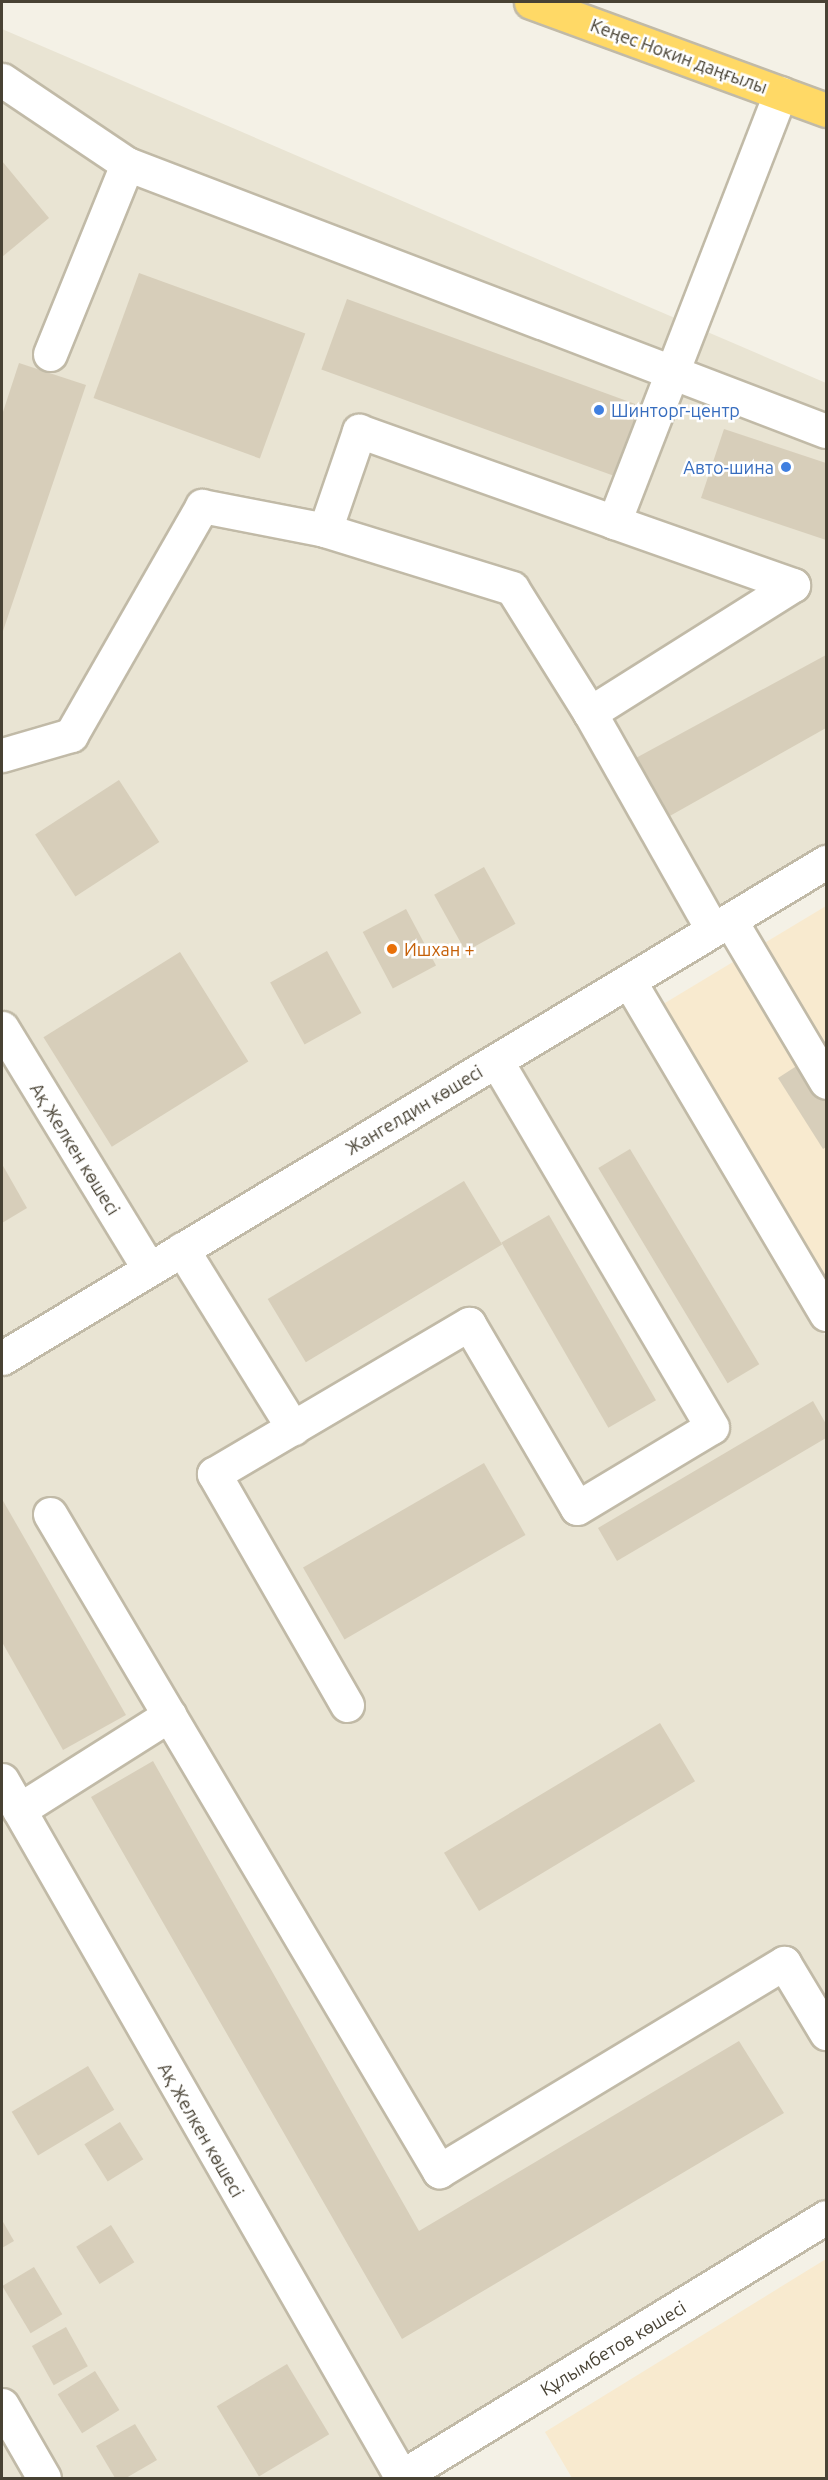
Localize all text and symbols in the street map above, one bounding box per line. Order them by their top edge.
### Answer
street label: Кеңес Нокин даңғылы [588,14,770,98]
place label: Шинторг-центр [611,399,740,421]
marker: Шинторг-центр [592,403,606,417]
place label: Авто-шина [683,456,774,478]
marker: Авто-шина [779,460,793,474]
place label: Ишхан + [404,938,475,960]
marker: Ишхан + [385,942,399,956]
street label: Жангелдин көшесі [342,1061,486,1159]
street label: Ақ Желкен көшесі [26,1079,124,1219]
street label: Ақ Желкен көшесі [154,2059,248,2201]
street label: Құлымбетов көшесі [536,2296,690,2400]

